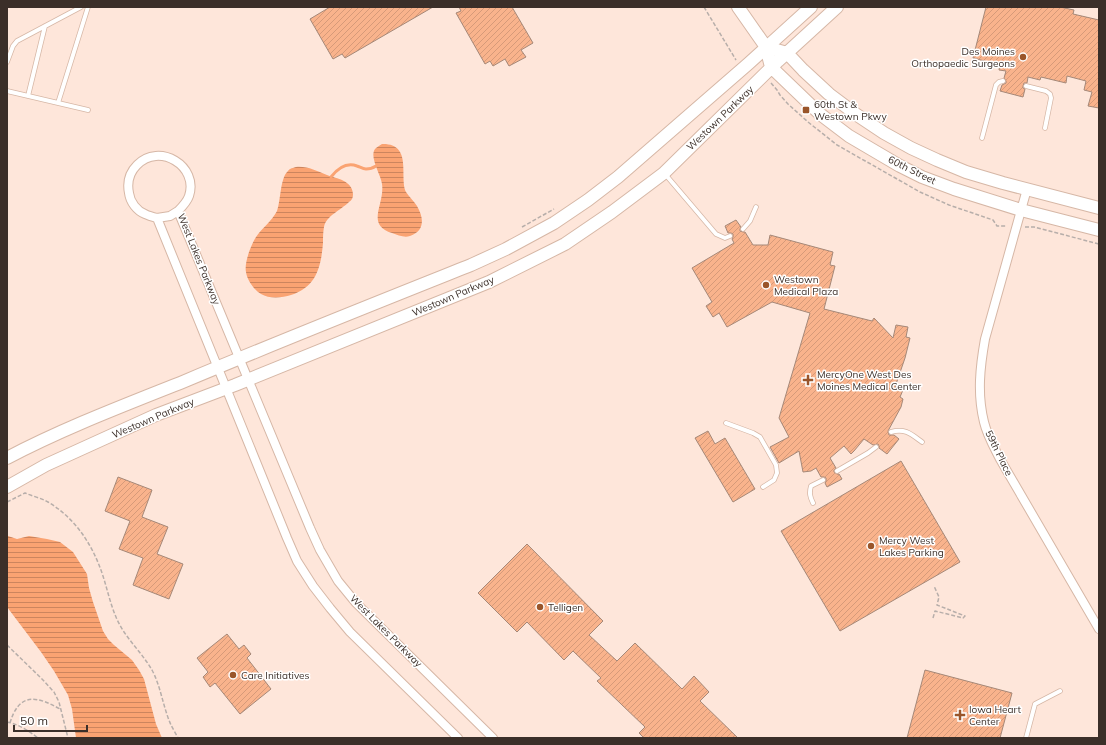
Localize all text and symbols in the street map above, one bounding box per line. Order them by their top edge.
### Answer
place label: Des Moines Orthopaedic Surgeons [911,45,1015,70]
marker: Des Moines Orthopaedic Surgeons [1018,52,1028,62]
street label: Westown Parkway [684,82,757,153]
place label: 60th St & Westown Pkwy [814,98,887,123]
marker: 60th St & Westown Pkwy [801,105,811,115]
street label: 60th Street [886,153,938,187]
street label: West Lakes Parkway [175,211,223,307]
street label: Westown Parkway [410,273,497,319]
place label: Westown Medical Plaza [774,273,838,298]
marker: Westown Medical Plaza [761,280,771,290]
place label: MercyOne West Des Moines Medical Center [817,368,922,393]
marker: MercyOne West Des Moines Medical Center [802,374,814,386]
street label: Westown Parkway [110,395,197,441]
street label: 59th Place [982,428,1016,478]
place label: Mercy West Lakes Parking [879,534,944,559]
marker: Mercy West Lakes Parking [866,541,876,551]
street label: West Lakes Parkway [347,592,425,670]
place label: Telligen [548,601,583,614]
marker: Telligen [535,602,545,612]
place label: Care Initiatives [241,669,310,682]
marker: Care Initiatives [228,670,238,680]
place label: Iowa Heart Center [969,703,1021,728]
scale bar [14,707,87,733]
marker: Iowa Heart Center [954,709,966,721]
text: 50 m [20,713,48,728]

